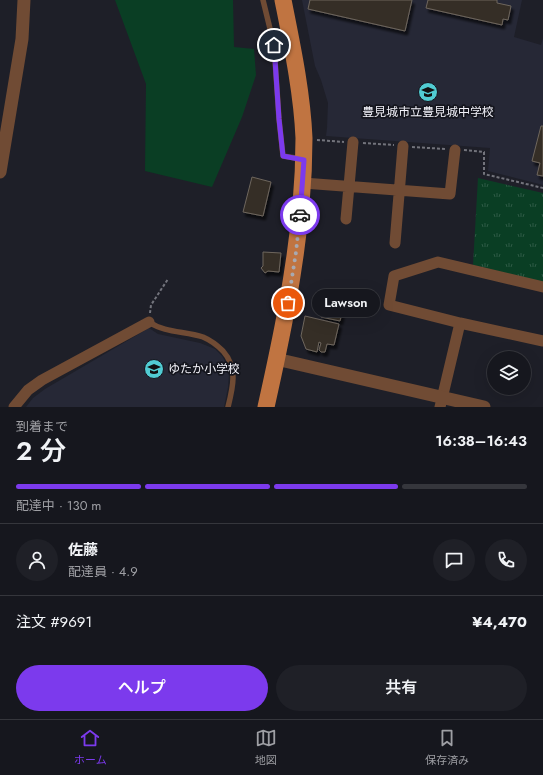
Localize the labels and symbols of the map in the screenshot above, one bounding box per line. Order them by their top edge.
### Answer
pin [257,28,291,62]
school or university icon: 豊見城市立豊見城中学校 [417,81,439,103]
place label: 豊見城市立豊見城中学校 [362,103,494,121]
courier [280,195,320,235]
pin [271,286,305,320]
callout: Lawson [312,289,380,317]
school or university icon: ゆたか小学校 [143,358,165,380]
place label: ゆたか小学校 [168,360,240,378]

